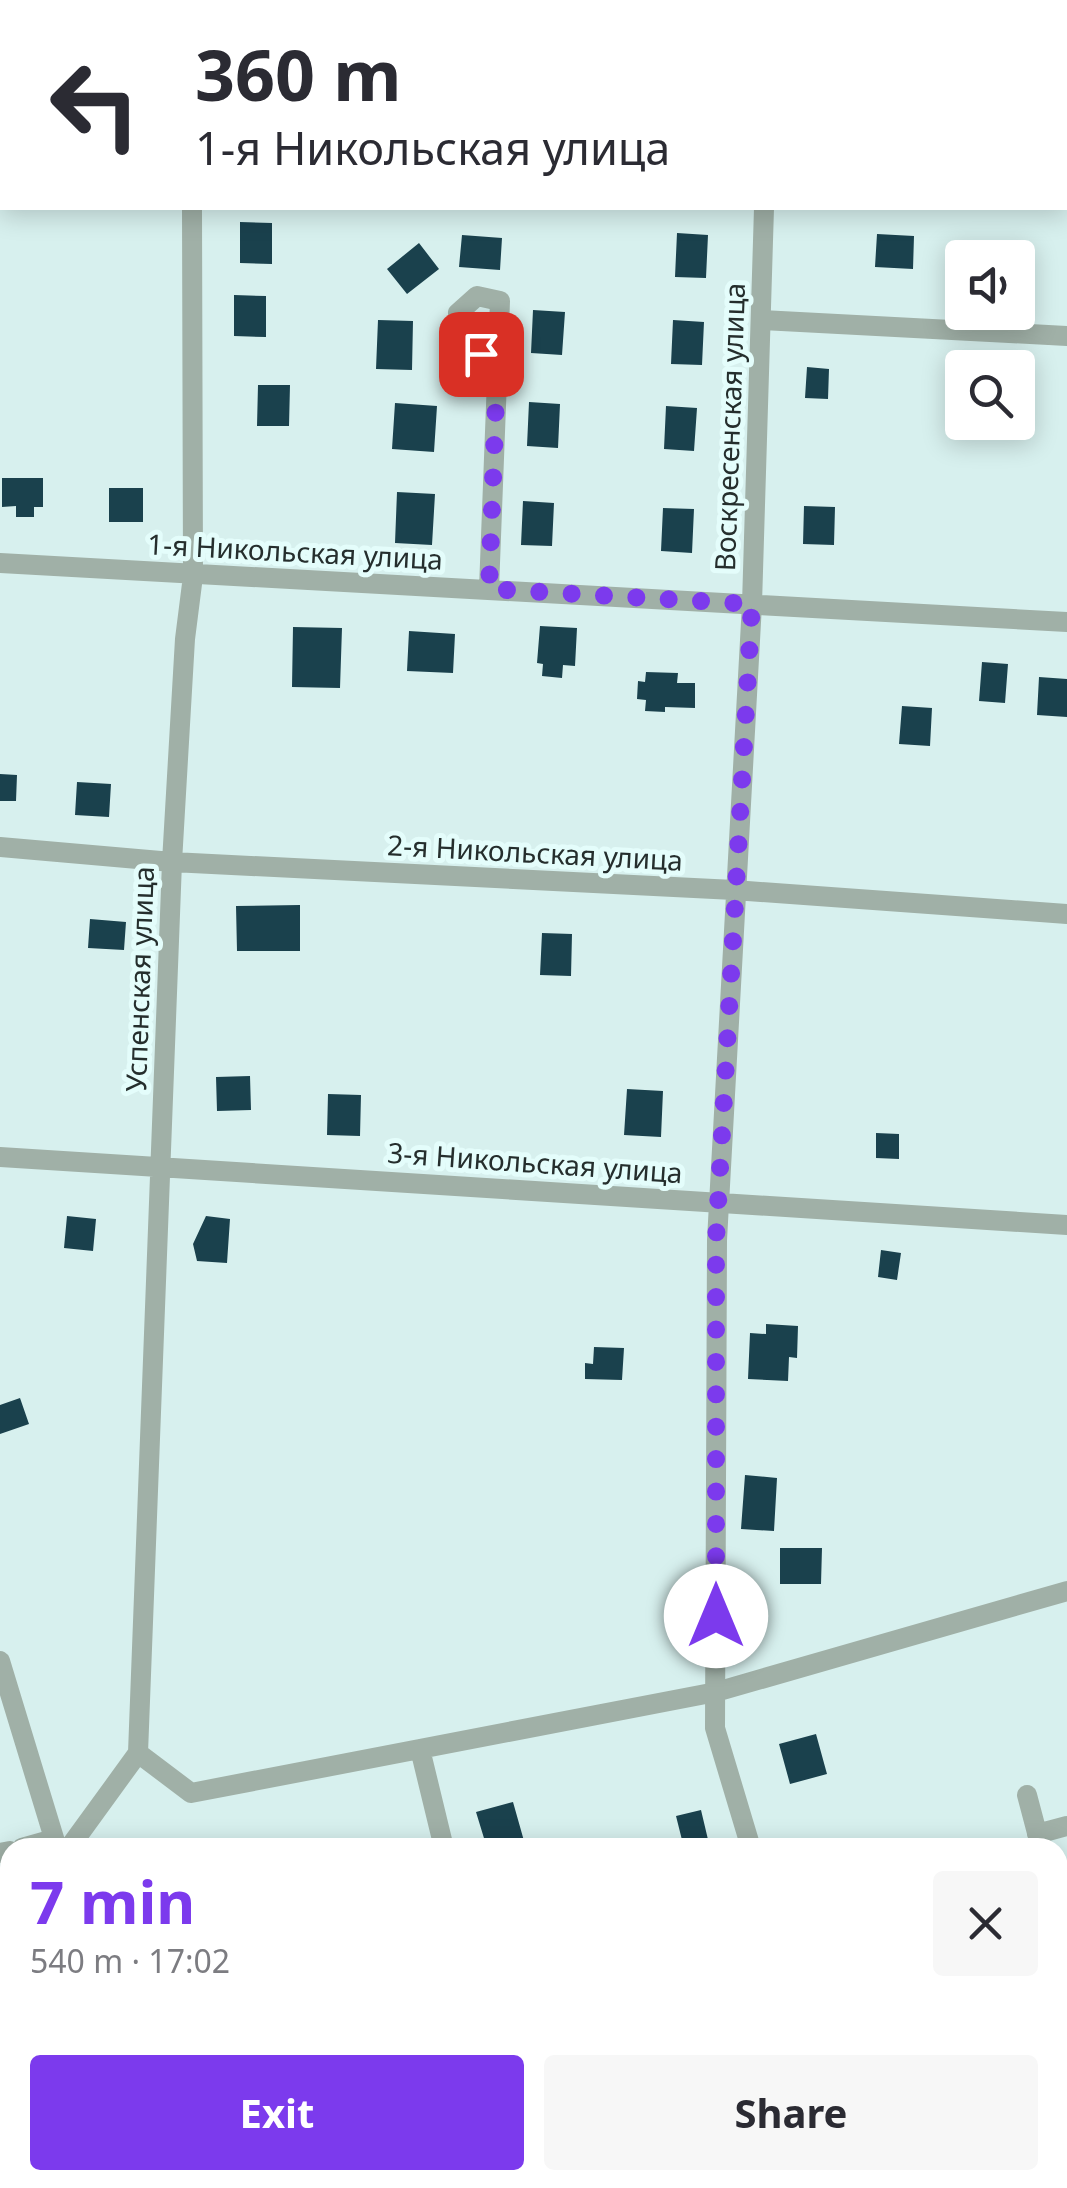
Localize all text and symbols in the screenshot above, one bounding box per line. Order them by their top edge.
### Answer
text: 360 m [195,26,402,122]
icon: left [30,40,160,170]
text: 1-я Никольская улица [195,117,670,178]
map controls [945,240,1035,440]
button: sound [945,240,1035,330]
street label: Воскресенская улица [705,282,753,572]
pin [439,312,524,397]
icon: arrive [454,327,509,382]
button: search [945,350,1035,440]
street label: 1-я Никольская улица [146,524,444,578]
street label: 2-я Никольская улица [386,825,684,879]
street label: Успенская улица [116,866,162,1092]
street label: 3-я Никольская улица [386,1133,684,1191]
position arrow [664,1564,768,1668]
text: 7 min [30,1860,195,1942]
button: close [933,1871,1038,1976]
text: 540 m · 17:02 [30,1939,230,1982]
button: Exit [30,2055,524,2170]
button: Share [544,2055,1038,2170]

